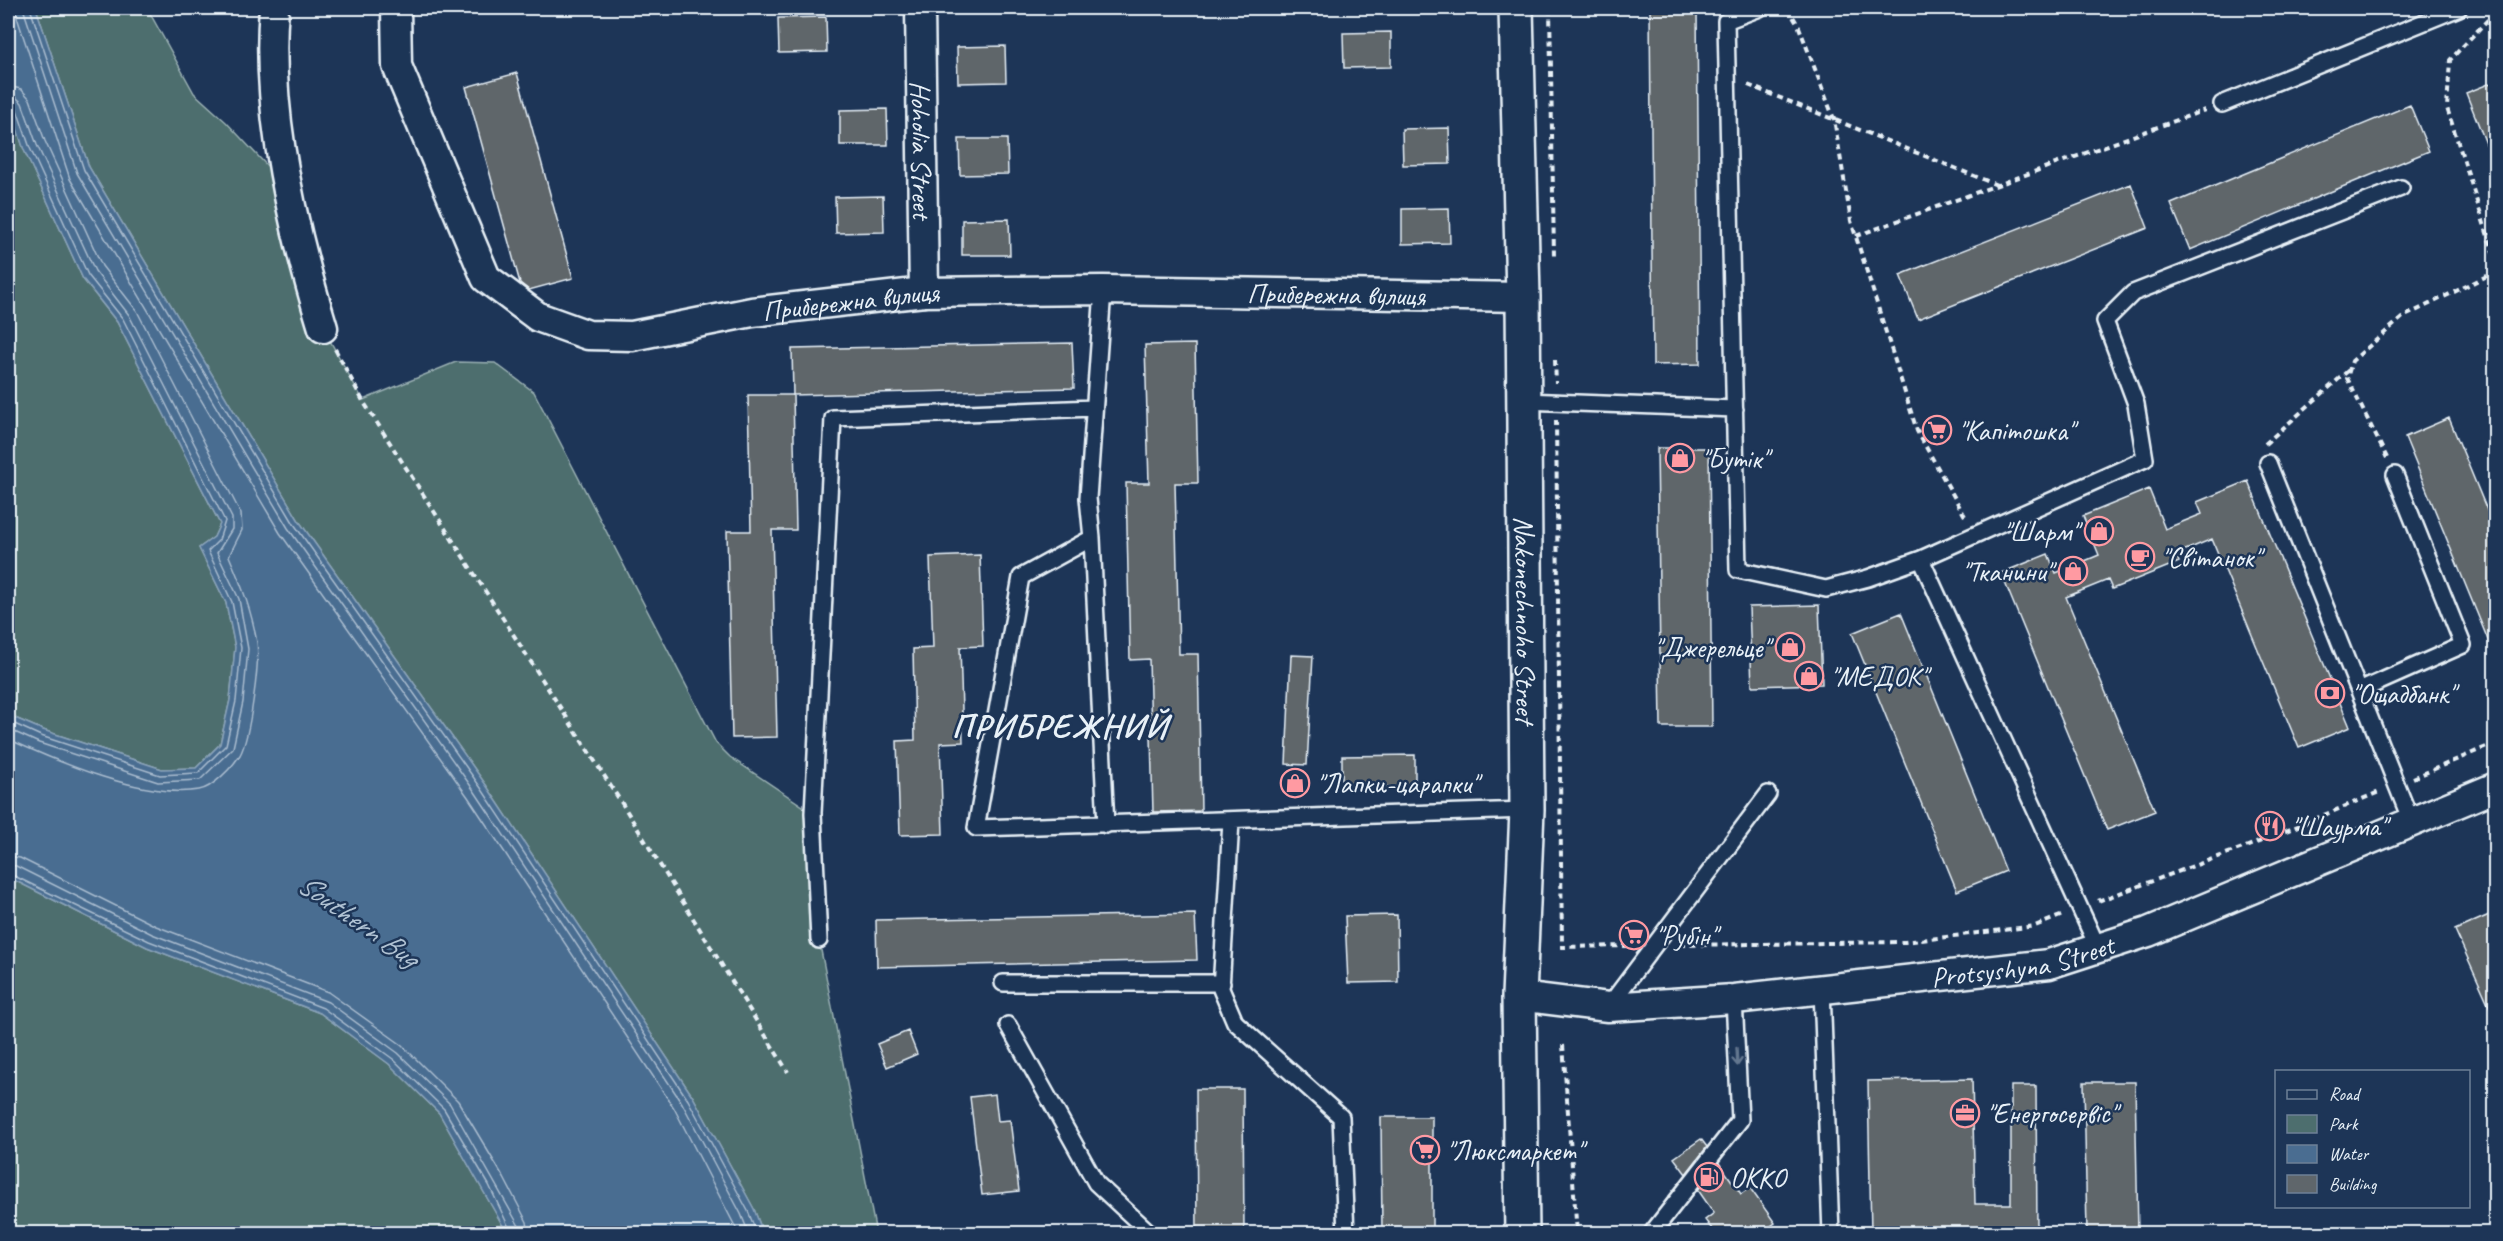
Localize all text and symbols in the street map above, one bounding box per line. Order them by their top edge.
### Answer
street label: Hoholia Street [904,81,941,222]
street label: Прибережна вулиця [760,274,940,328]
street label: Прибережна вулиця [1247,275,1427,313]
place label: "Капітошка" [1958,413,2079,448]
supermarket icon: "Капітошка" [1921,414,1953,446]
place label: "Бутік" [1701,441,1773,476]
shop icon: "Бутік" [1664,442,1696,474]
place label: "Шарм" [2003,514,2083,549]
shop icon: "Шарм" [2083,515,2115,547]
street label: Nakonechnoho Street [1507,516,1544,727]
place label: "Світанок" [2161,540,2265,575]
cafe icon: "Світанок" [2124,541,2156,573]
place label: "Тканини" [1962,554,2057,589]
shop icon: "Тканини" [2057,555,2089,587]
place label: "Джерельце" [1654,630,1774,665]
shop icon: "Джерельце" [1774,631,1806,663]
place label: "МЕДОК" [1830,659,1932,694]
shop icon: "МЕДОК" [1793,660,1825,692]
place label: "Ощадбанк" [2351,676,2460,711]
bank icon: "Ощадбанк" [2314,677,2346,709]
district label: ПРИБРЕЖНИЙ [952,704,1173,747]
place label: "Лапки-царапки" [1316,766,1483,801]
shop icon: "Лапки-царапки" [1279,767,1311,799]
place label: "Шаурма" [2291,809,2392,844]
restaurant icon: "Шаурма" [2254,810,2286,842]
water label: Southern Bug [291,865,429,978]
place label: "Рубін" [1655,918,1722,953]
supermarket icon: "Рубін" [1618,919,1650,951]
street label: Protsyshyna Street [1929,926,2121,994]
one-way arrow [1731,1047,1742,1067]
legend [2275,1070,2470,1208]
text: Road [2329,1083,2362,1105]
place label: "Енергосервіс" [1986,1096,2122,1131]
office icon: "Енергосервіс" [1949,1097,1981,1129]
text: Park [2329,1113,2359,1135]
place label: "Люксмаркет" [1446,1133,1588,1168]
supermarket icon: "Люксмаркет" [1409,1134,1441,1166]
text: Water [2329,1143,2370,1165]
place label: ОККО [1730,1160,1789,1195]
fuel station icon: ОККО [1693,1161,1725,1193]
text: Building [2329,1173,2378,1195]

